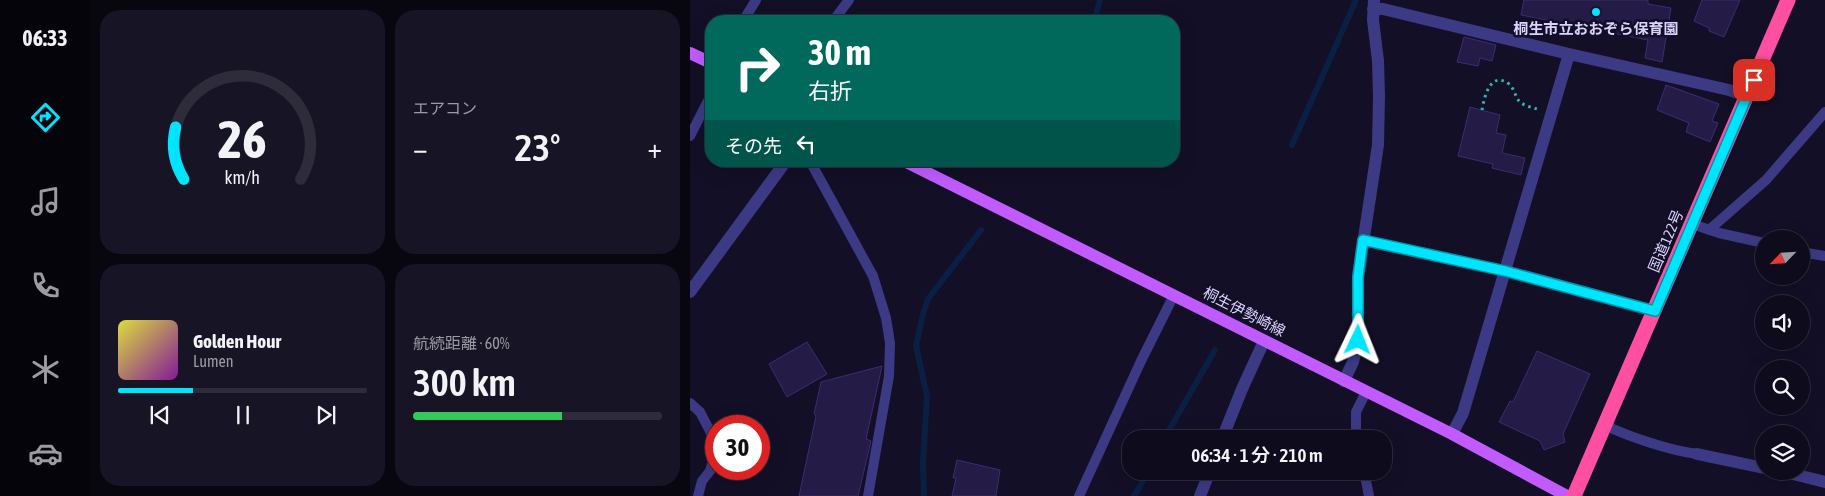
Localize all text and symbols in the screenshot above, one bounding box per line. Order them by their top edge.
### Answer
marker: 桐生市立おおぞら保育園 [1590,6,1602,18]
place label: 桐生市立おおぞら保育園 [1513,20,1679,37]
text: 06:33 [22,25,68,51]
text: 30 m [808,32,871,72]
icon: right [725,35,790,100]
pin [1733,59,1775,101]
icon: arrive [1740,66,1768,94]
text: 右折 [808,78,852,104]
text: エアコン [413,99,477,117]
icon: directions [28,100,63,135]
text: 26 [218,109,267,169]
text: 23° [514,126,561,169]
icon: left [792,130,820,158]
text: − [413,132,428,164]
text: + [647,132,662,164]
text: その先 [725,135,782,157]
text: km/h [225,167,260,188]
icon: music [28,184,63,219]
street label: 国道122号 [1645,207,1686,275]
north arrow [1755,230,1810,285]
map controls [1755,230,1810,480]
icon: phone [28,268,63,303]
street label: 桐生伊勢崎線 [1200,284,1288,340]
button: sound [1755,295,1810,350]
position arrow [1331,313,1383,365]
text: Golden Hour [193,330,281,352]
text: 航続距離 · 60% [413,334,510,352]
icon: climate [28,352,63,387]
text: Lumen [193,352,233,370]
button: search [1755,360,1810,415]
text: 300 km [413,361,516,404]
icon: previous [146,401,174,429]
icon: pause [229,401,257,429]
icon: next [312,401,340,429]
speed limit sign: 30 [705,415,770,480]
button: layers [1755,425,1810,480]
icon: car [28,436,63,471]
text: 06:34 · 1 分 · 210 m [1191,444,1323,466]

